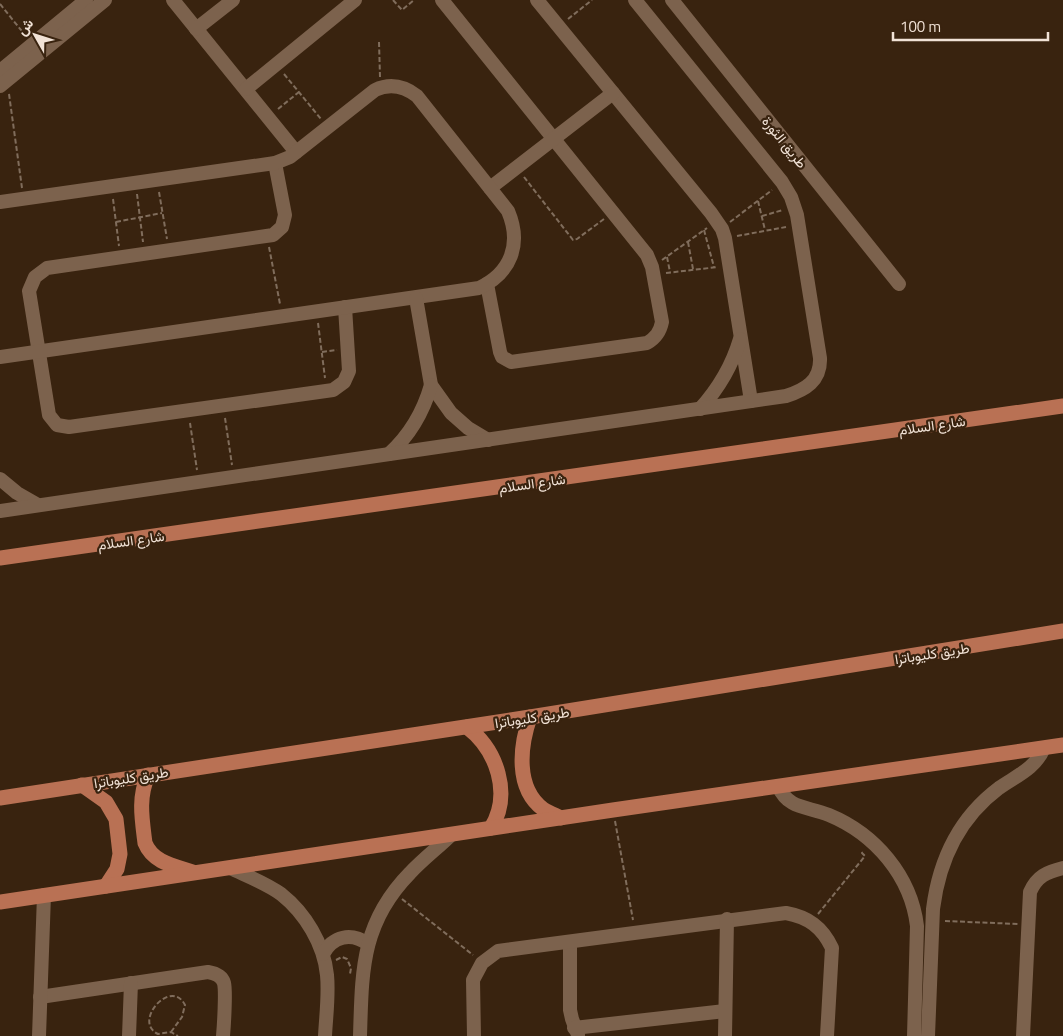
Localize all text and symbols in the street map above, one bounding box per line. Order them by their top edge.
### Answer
north arrow [10,10,60,60]
scale bar [893,10,1048,42]
text: ش [11,13,38,40]
text: 100 m [900,15,941,38]
street label: طريق الثورة [757,111,813,173]
street label: شارع السلام [897,410,967,441]
street label: شارع السلام [497,468,567,499]
street label: شارع السلام [96,525,166,556]
street label: طريق كليوباترا [893,637,971,669]
street label: طريق كليوباترا [493,701,571,733]
street label: طريق كليوباترا [92,761,170,793]

